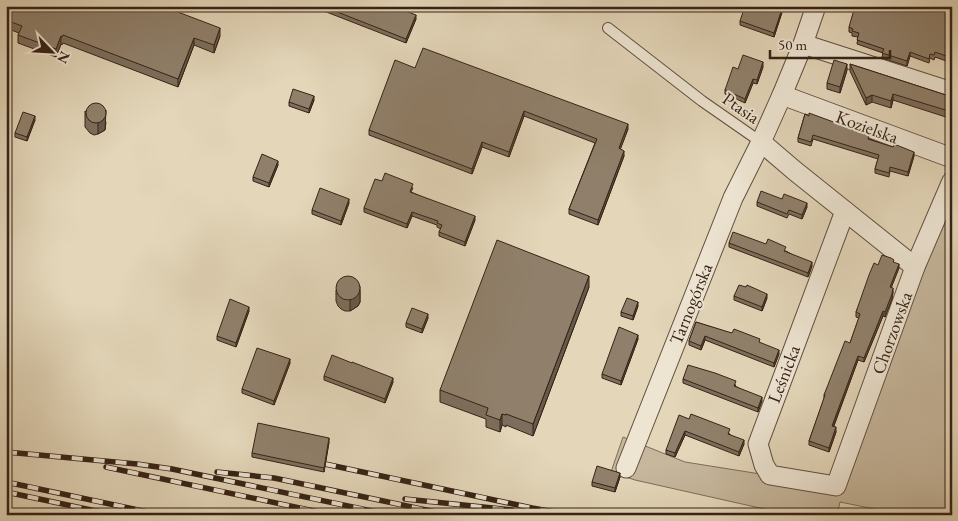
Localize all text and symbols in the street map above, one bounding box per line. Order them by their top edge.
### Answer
north arrow [28,28,78,78]
scale bar [770,28,890,60]
text: 50 m [778,35,807,54]
text: N [53,49,74,67]
street label: Ptasia [718,87,765,129]
street label: Kozielska [833,105,902,149]
street label: Tarnogórska [664,259,718,348]
street label: Chorzowska [866,288,917,377]
street label: Leśnicka [762,341,805,406]

